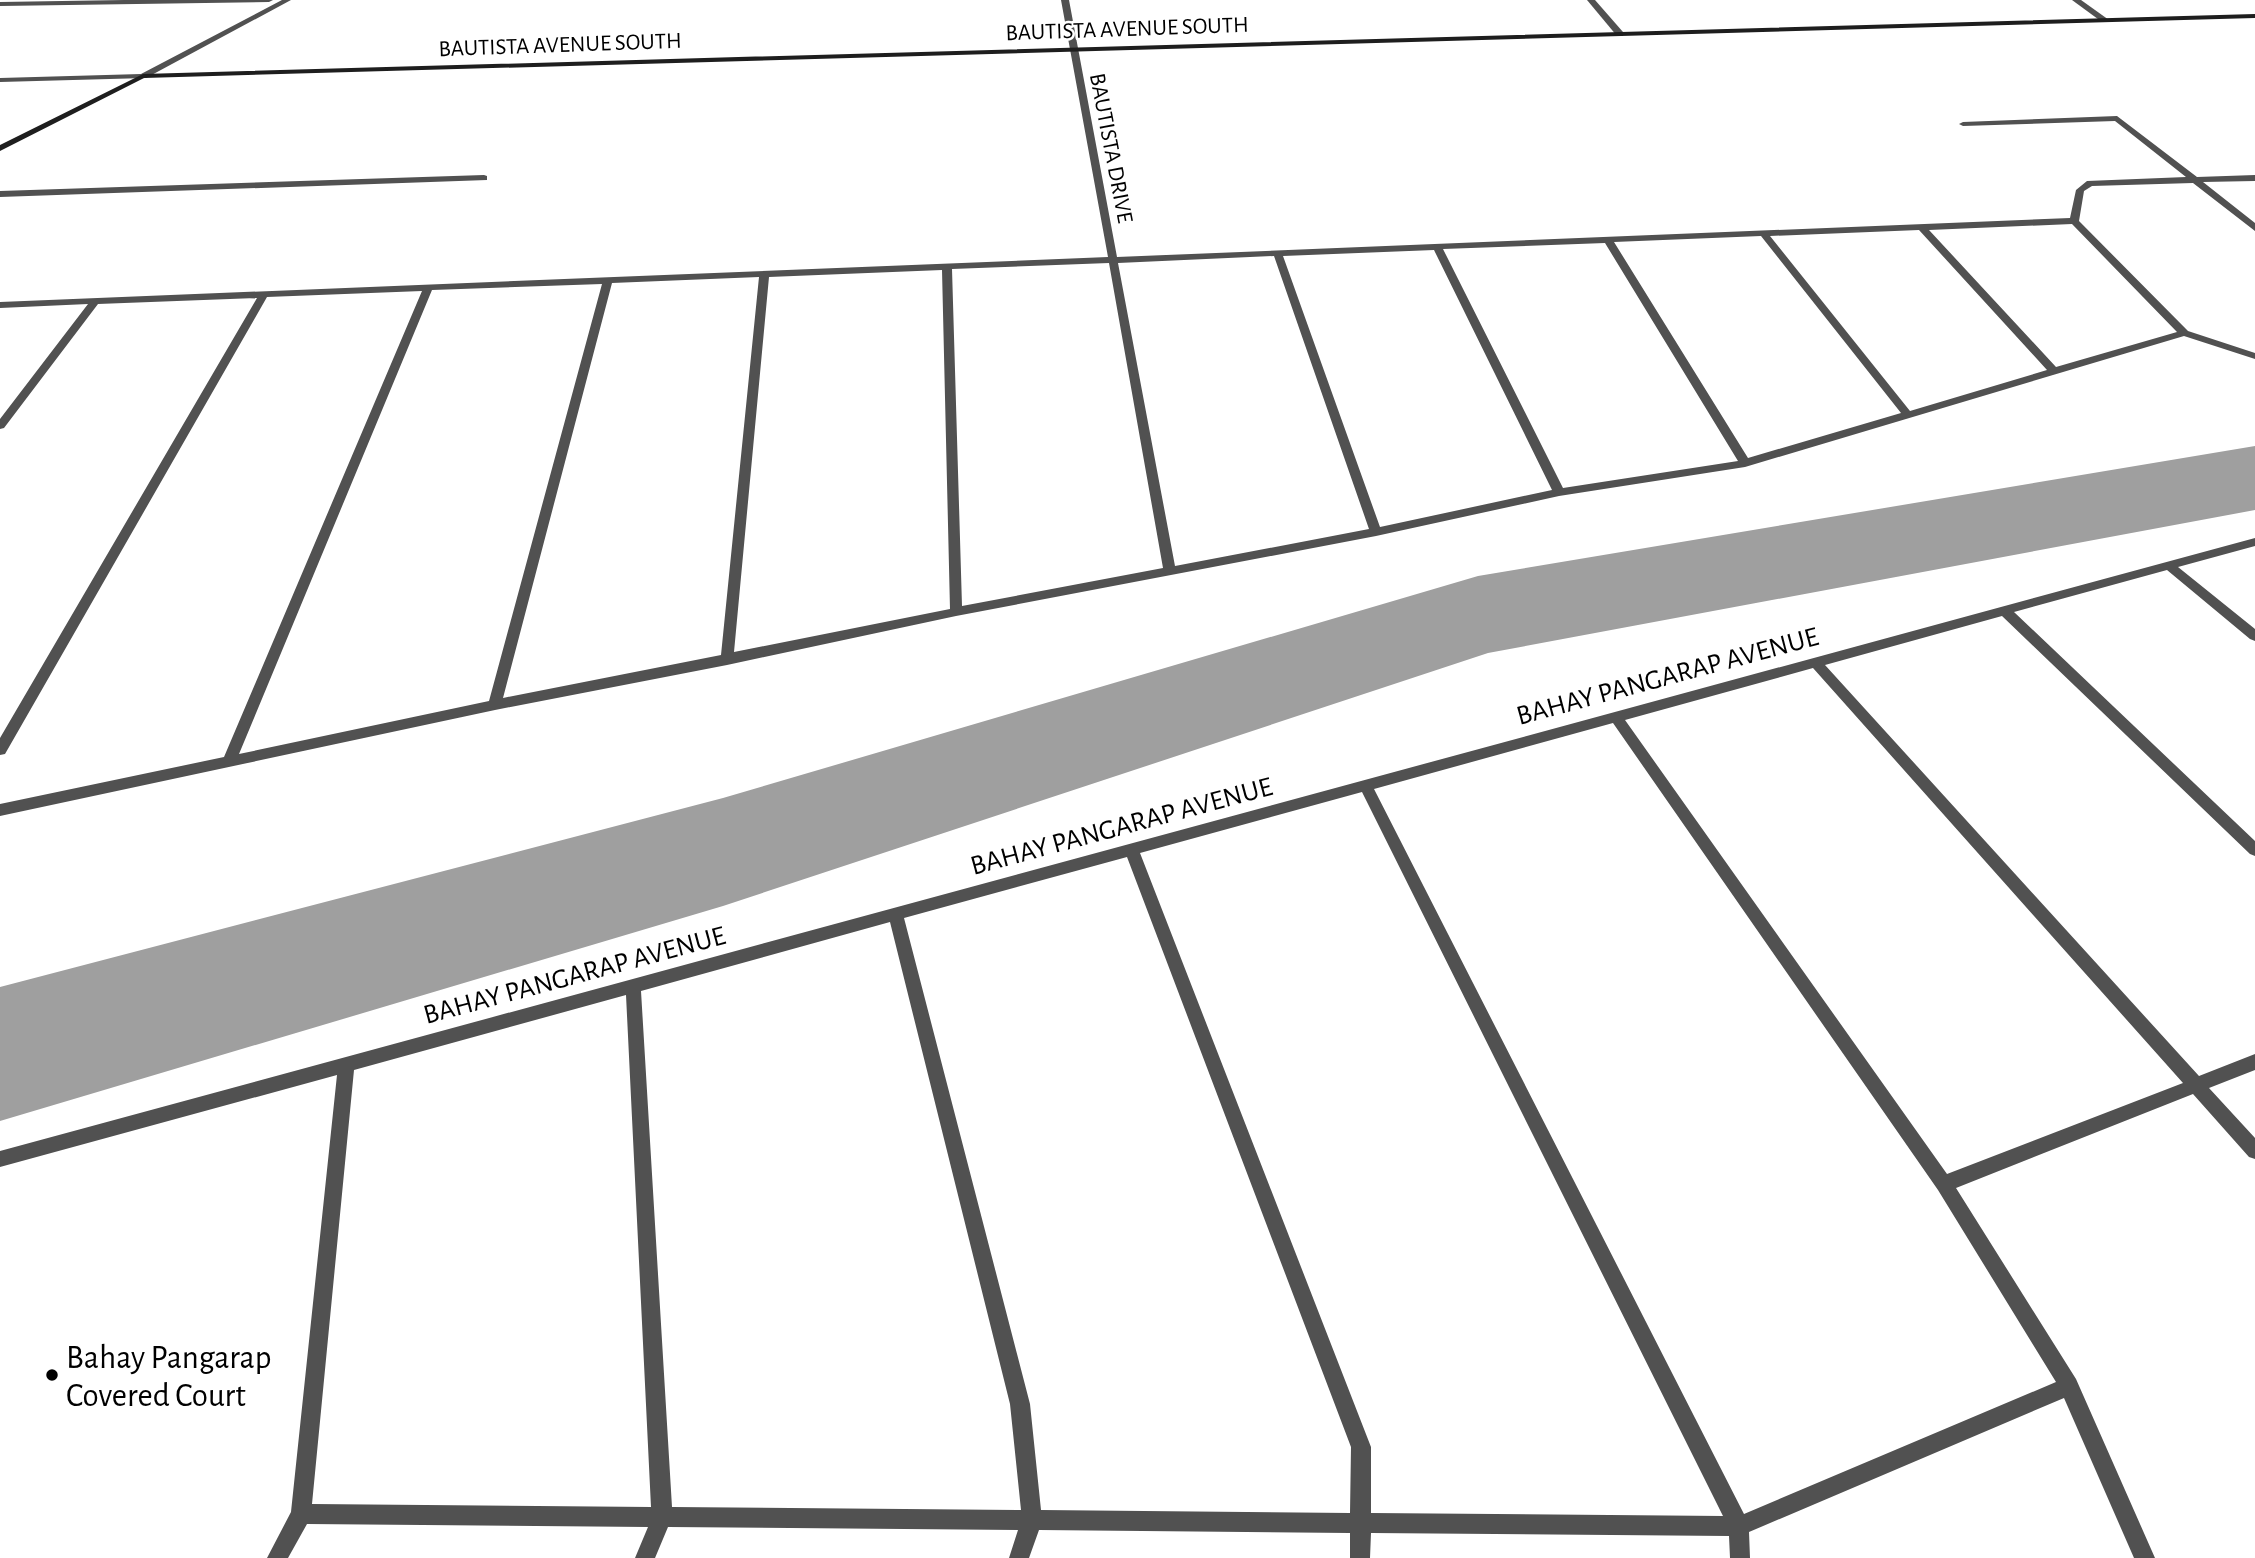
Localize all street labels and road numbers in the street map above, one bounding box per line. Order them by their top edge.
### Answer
street label: BAUTISTA AVENUE SOUTH [1005,14,1249,45]
street label: BAUTISTA AVENUE SOUTH [438,30,682,61]
street label: BAUTISTA DRIVE [1085,71,1136,225]
street label: BAHAY PANGARAP AVENUE [1513,623,1822,731]
street label: BAHAY PANGARAP AVENUE [967,773,1276,881]
street label: BAHAY PANGARAP AVENUE [420,922,729,1030]

